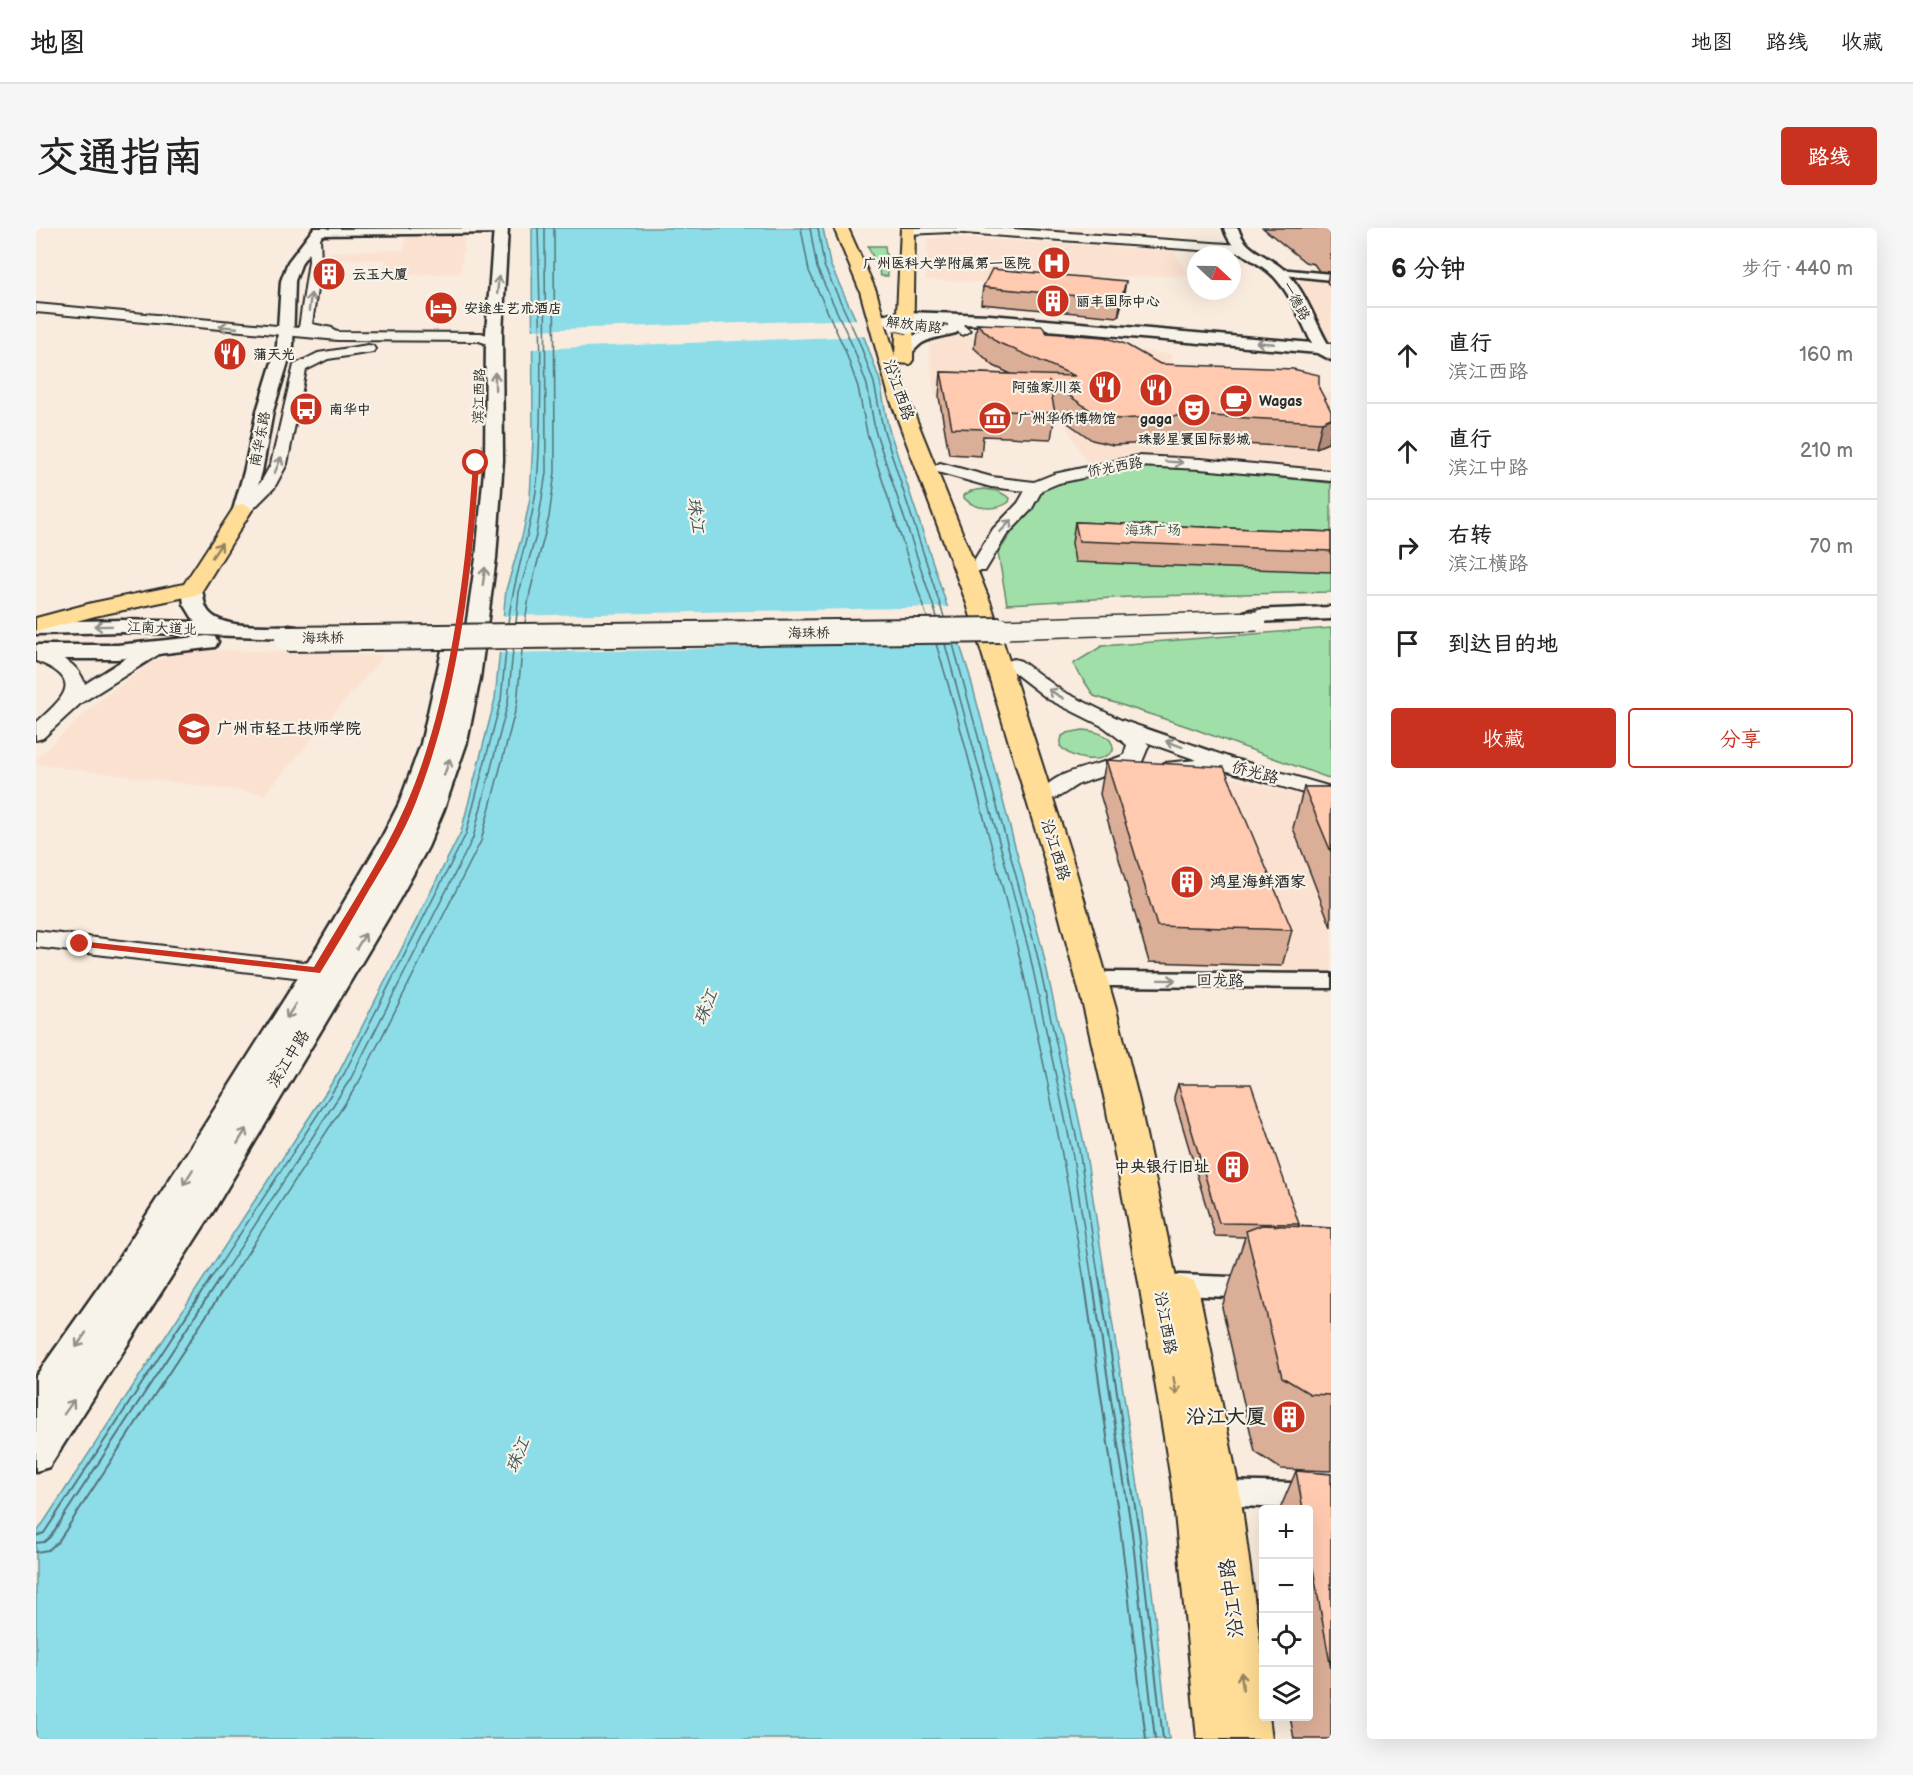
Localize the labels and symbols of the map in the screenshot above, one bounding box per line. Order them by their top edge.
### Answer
hospital icon: 广州医科大学附属第一医院 [1036,245,1072,281]
north arrow [1187,246,1241,300]
place label: 广州医科大学附属第一医院 [863,255,1031,272]
building icon: 云玉大廈 [311,256,347,292]
place label: 云玉大廈 [352,266,408,283]
one-way arrow [493,276,504,296]
street label: 一德路 [1278,279,1314,323]
building icon: 丽丰国际中心 [1035,283,1071,319]
hotel icon: 安途生艺术酒店 [423,290,459,326]
one-way arrow [305,292,316,312]
place label: 丽丰国际中心 [1076,293,1160,310]
place label: 安途生艺术酒店 [464,300,562,317]
street label: 解放南路 [885,313,943,337]
one-way arrow [219,321,239,332]
restaurant icon: 蒲天光 [212,336,248,372]
one-way arrow [1255,337,1275,348]
place label: 蒲天光 [253,346,295,363]
street label: 沿江西路 [879,357,917,423]
street label: 滨江西路 [470,368,488,424]
restaurant icon: 阿強家川菜 [1087,369,1123,405]
one-way arrow [489,372,501,392]
restaurant icon: gaga [1138,372,1174,408]
place label: 阿強家川菜 [1012,379,1082,396]
cafe icon: Wagas [1218,383,1254,419]
bus stop icon: 南华中 [288,391,324,427]
theatre icon: 珠影星寰国际影城 [1176,392,1212,428]
place label: Wagas [1259,393,1302,410]
museum icon: 广州华侨博物馆 [977,400,1013,436]
place label: 南华中 [329,401,371,418]
street label: 南华东路 [246,410,274,468]
place label: 广州华侨博物馆 [1018,410,1116,427]
place label: gaga [1140,411,1172,428]
place label: 珠影星寰国际影城 [1138,431,1250,448]
route start [462,449,488,475]
street label: 侨光西路 [1086,454,1144,480]
one-way arrow [273,456,284,474]
one-way arrow [1164,457,1184,468]
water label: 珠江 [683,496,709,535]
one-way arrow [999,519,1014,534]
park label: 海珠广场 [1125,522,1181,539]
one-way arrow [211,541,224,558]
one-way arrow [478,566,489,586]
street label: 江南大道北 [127,618,197,638]
one-way arrow [94,620,114,632]
street label: 海珠桥 [788,624,830,642]
street label: 海珠桥 [302,629,344,647]
one-way arrow [1048,688,1065,700]
school or university icon: 广州市轻工技师学院 [176,711,212,747]
place label: 广州市轻工技师学院 [217,720,361,739]
one-way arrow [1166,737,1184,748]
one-way arrow [442,758,453,777]
street label: 侨光路 [1229,758,1281,788]
street label: 沿江西路 [1037,817,1073,883]
building icon: 鸿星海鲜酒家 [1169,864,1205,900]
place label: 鸿星海鲜酒家 [1210,873,1306,892]
route end [66,930,92,956]
one-way arrow [355,933,367,950]
street label: 回龙路 [1196,971,1244,991]
one-way arrow [1156,974,1176,986]
water label: 珠江 [689,985,723,1028]
one-way arrow [285,1002,297,1019]
street label: 滨江中路 [264,1027,314,1091]
one-way arrow [236,1128,248,1145]
building icon: 中央银行旧址 [1215,1149,1251,1185]
place label: 中央银行旧址 [1114,1158,1210,1177]
one-way arrow [182,1168,194,1184]
street label: 沿江西路 [1150,1290,1180,1356]
one-way arrow [75,1331,88,1348]
one-way arrow [1170,1375,1181,1395]
one-way arrow [63,1399,75,1415]
building icon: 沿江大厦 [1271,1399,1307,1435]
place label: 沿江大厦 [1186,1405,1266,1429]
water label: 珠江 [501,1433,535,1476]
street label: 沿江中路 [1215,1556,1249,1639]
one-way arrow [1236,1671,1247,1691]

